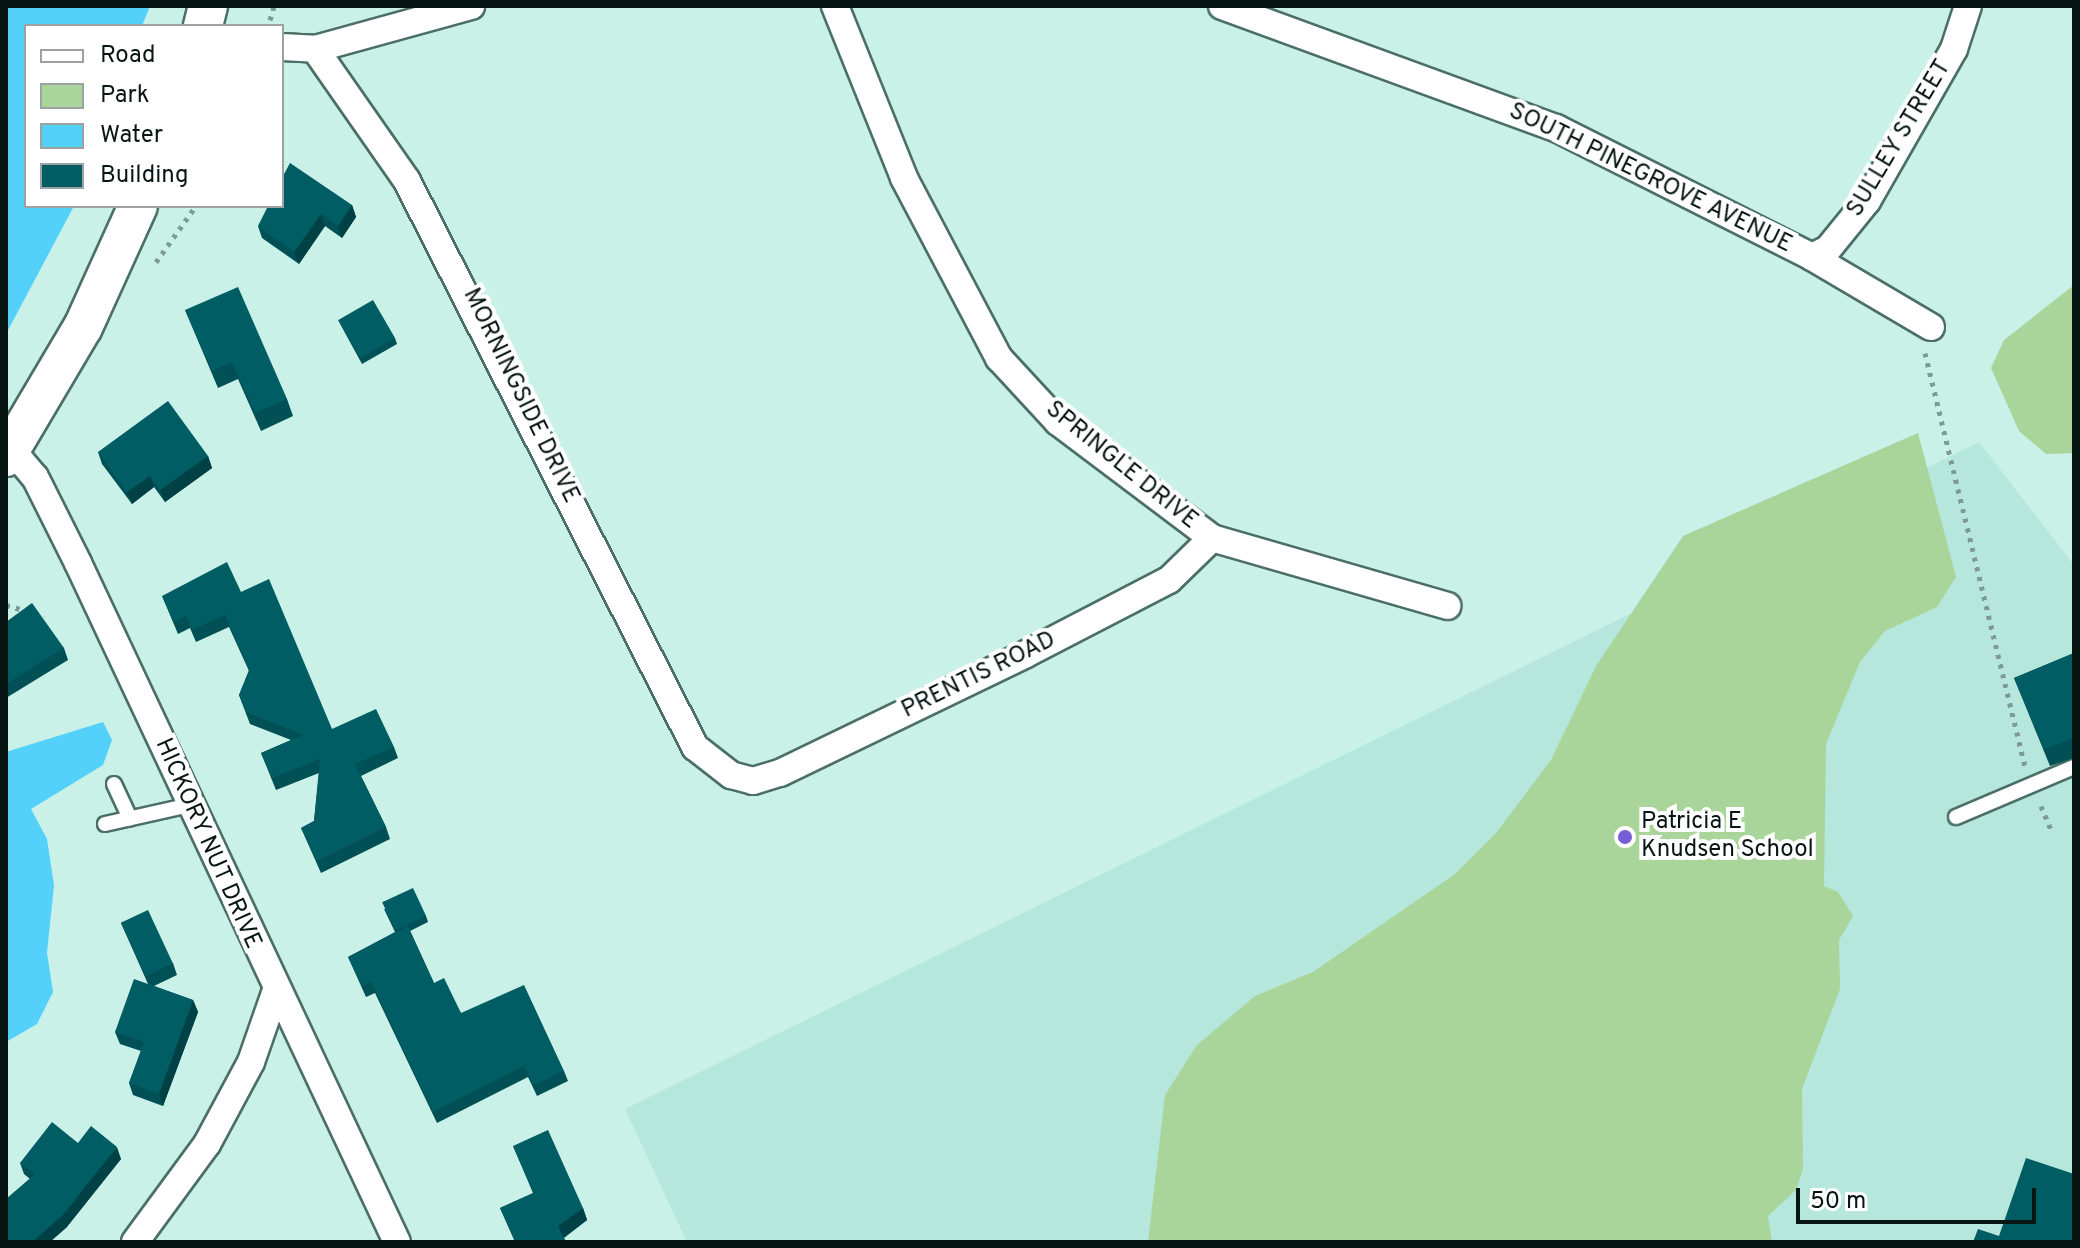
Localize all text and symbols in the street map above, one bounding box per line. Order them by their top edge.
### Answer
legend [24,24,284,208]
text: Road [100,41,156,71]
street label: SULLEY STREET [1842,55,1958,223]
text: Park [100,81,150,111]
street label: SOUTH PINEGROVE AVENUE [1503,98,1797,260]
text: Water [100,121,163,151]
text: Building [100,161,189,191]
street label: MORNINGSIDE DRIVE [455,284,585,508]
street label: SPRINGLE DRIVE [1039,396,1203,536]
street label: PRENTIS ROAD [897,626,1061,726]
street label: HICKORY NUT DRIVE [147,733,267,955]
place label: Patricia E Knudsen School [1641,809,1814,865]
marker: Patricia E Knudsen School [1616,828,1634,846]
scale bar [1800,1172,2040,1222]
text: 50 m [1810,1187,1866,1217]

